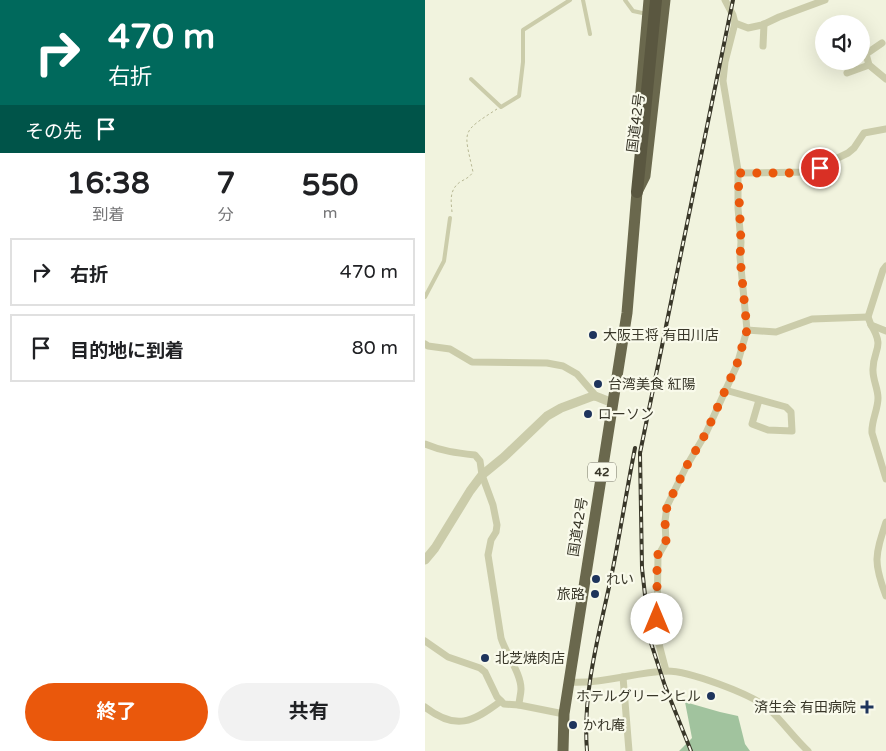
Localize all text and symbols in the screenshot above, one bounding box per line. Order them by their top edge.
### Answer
map controls [815,15,870,70]
button: sound [815,15,870,70]
text: 470 m [108,16,215,58]
icon: right [25,20,90,85]
text: 右折 [108,64,152,90]
street label: 国道42号 [624,92,648,154]
icon: arrive [92,115,120,143]
text: その先 [25,121,82,143]
pin [799,147,841,189]
icon: arrive [806,154,834,182]
text: 16:38 [67,165,150,202]
text: 7 [216,165,235,202]
text: 550 [302,167,358,204]
text: m [323,203,337,223]
text: 到着 [92,205,124,225]
text: 分 [218,205,234,225]
icon: right [27,258,55,286]
text: 470 m [340,261,398,283]
text: 右折 [70,264,108,286]
place label: 大阪王将 有田川店 [603,327,719,344]
marker: 大阪王将 有田川店 [587,329,599,341]
icon: arrive [27,334,55,362]
text: 80 m [352,337,398,359]
text: 目的地に到着 [70,340,184,362]
place label: 台湾美食 紅陽 [608,376,696,393]
marker: 台湾美食 紅陽 [592,378,604,390]
place label: ローソン [598,406,654,423]
marker: ローソン [582,408,594,420]
road number: 42 [588,462,616,482]
street label: 国道42号 [565,496,591,558]
place label: れい [606,571,634,588]
marker: れい [590,573,602,585]
place label: 旅路 [557,586,585,603]
marker: 旅路 [589,588,601,600]
position arrow [630,592,682,644]
place label: 北芝焼肉店 [495,650,565,667]
marker: 北芝焼肉店 [479,652,491,664]
button: 終了 [25,683,208,741]
button: 共有 [218,683,400,741]
place label: ホテルグリーンヒル [576,688,701,705]
marker: ホテルグリーンヒル [705,690,717,702]
place label: 済生会 有田病院 [754,699,856,716]
marker: 済生会 有田病院 [860,700,874,714]
place label: かれ庵 [583,717,625,734]
marker: かれ庵 [567,719,579,731]

